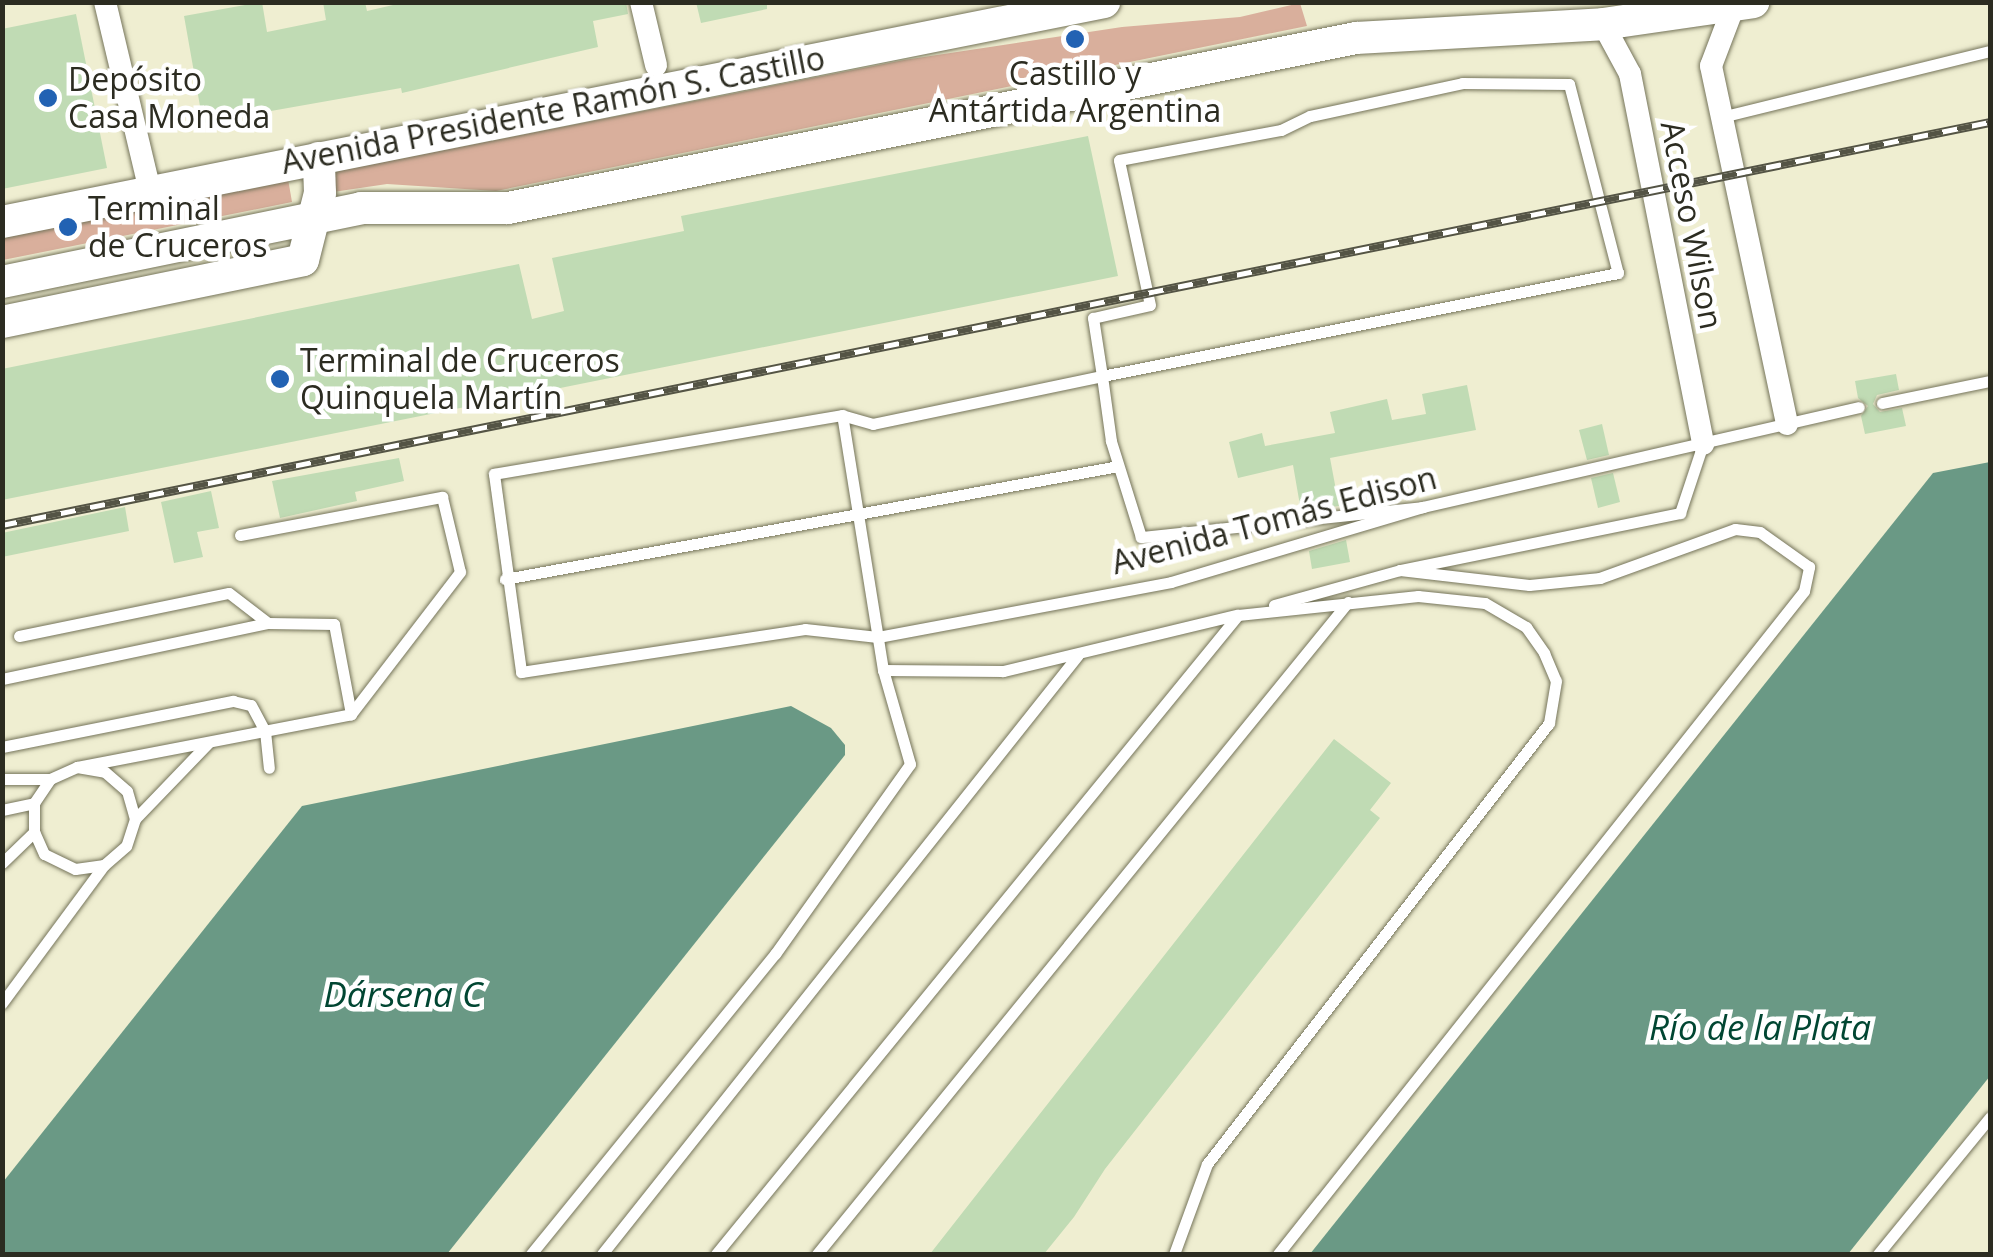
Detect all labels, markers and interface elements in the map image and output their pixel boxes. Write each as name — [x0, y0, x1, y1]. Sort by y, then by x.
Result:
marker: Castillo y Antártida Argentina — [1064, 28, 1086, 50]
street label: Avenida Presidente Ramón S. Castillo — [278, 38, 828, 182]
place label: Castillo y Antártida Argentina — [929, 55, 1221, 130]
place label: Depósito Casa Moneda — [68, 61, 270, 136]
marker: Depósito Casa Moneda — [37, 87, 59, 109]
street label: Acceso Wilson — [1653, 118, 1731, 332]
place label: Terminal de Cruceros — [88, 190, 268, 265]
marker: Terminal de Cruceros — [57, 216, 79, 238]
place label: Terminal de Cruceros Quinquela Martín — [300, 342, 620, 417]
marker: Terminal de Cruceros Quinquela Martín — [269, 368, 291, 390]
street label: Avenida Tomás Edison — [1107, 458, 1441, 582]
water label: Dársena C — [323, 973, 483, 1015]
water label: Río de la Plata — [1649, 1006, 1871, 1048]

